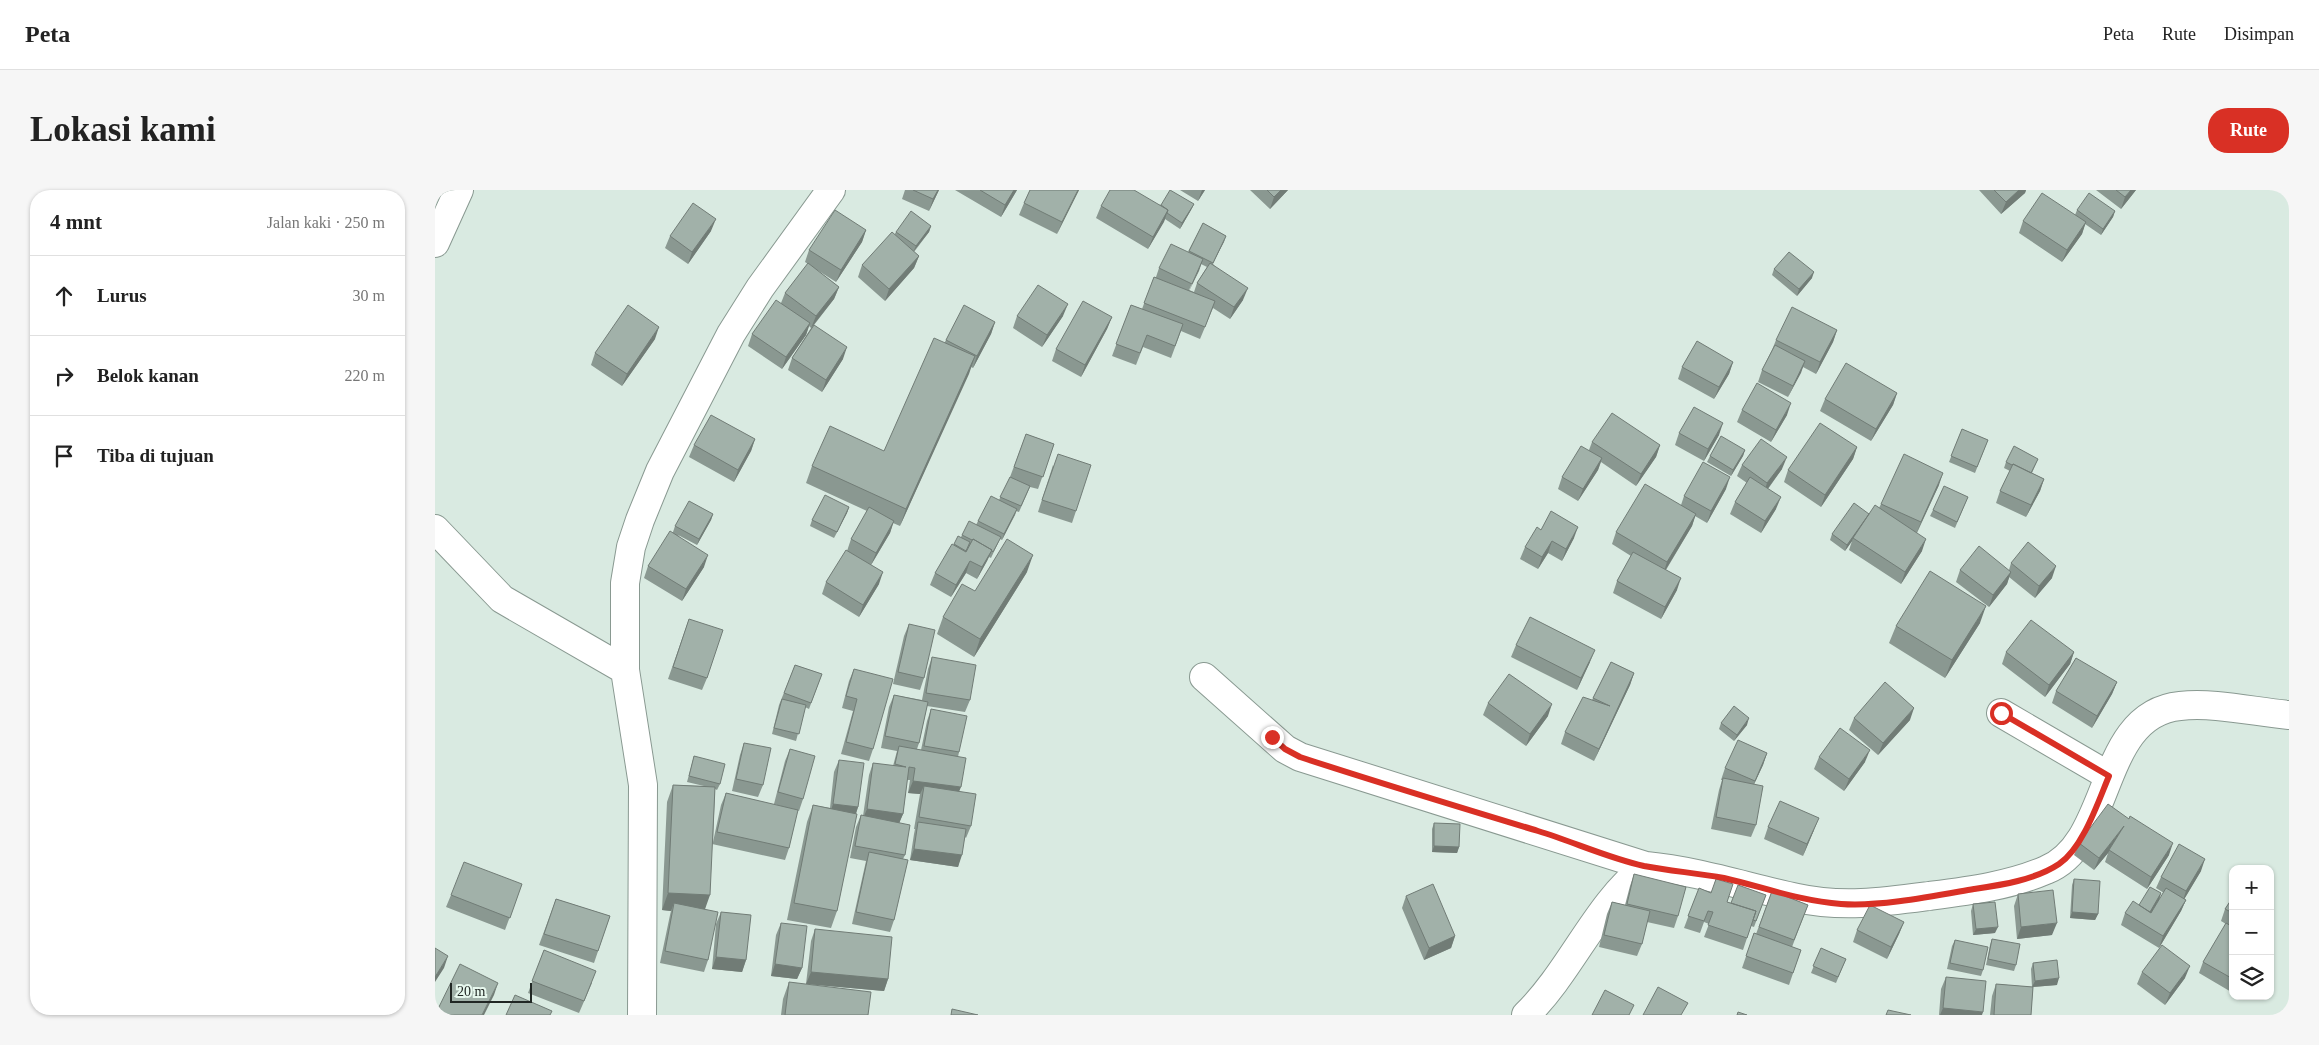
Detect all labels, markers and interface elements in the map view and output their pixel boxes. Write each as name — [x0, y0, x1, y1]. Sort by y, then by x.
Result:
text: Peta — [25, 21, 70, 47]
text: Peta — [2103, 24, 2134, 44]
text: Rute — [2162, 24, 2196, 44]
text: Disimpan — [2224, 24, 2294, 44]
button: Rute — [2208, 108, 2289, 153]
text: Lokasi kami — [30, 110, 216, 149]
text: 4 mnt — [50, 210, 102, 234]
text: Jalan kaki · 250 m — [267, 214, 385, 231]
icon: ahead — [50, 282, 78, 310]
text: Lurus — [97, 285, 147, 306]
text: 30 m — [353, 287, 385, 304]
icon: right — [50, 362, 78, 390]
text: Belok kanan — [97, 365, 199, 386]
text: 220 m — [345, 367, 385, 384]
icon: arrive — [50, 442, 78, 470]
text: Tiba di tujuan — [97, 445, 214, 466]
route start — [1990, 702, 2013, 725]
route end — [1261, 726, 1284, 749]
map controls — [2229, 865, 2274, 1000]
button: + — [2229, 865, 2274, 910]
button: − — [2229, 910, 2274, 955]
button: layers — [2229, 955, 2274, 1000]
scale bar — [450, 980, 533, 1003]
text: 20 m — [457, 984, 485, 999]

